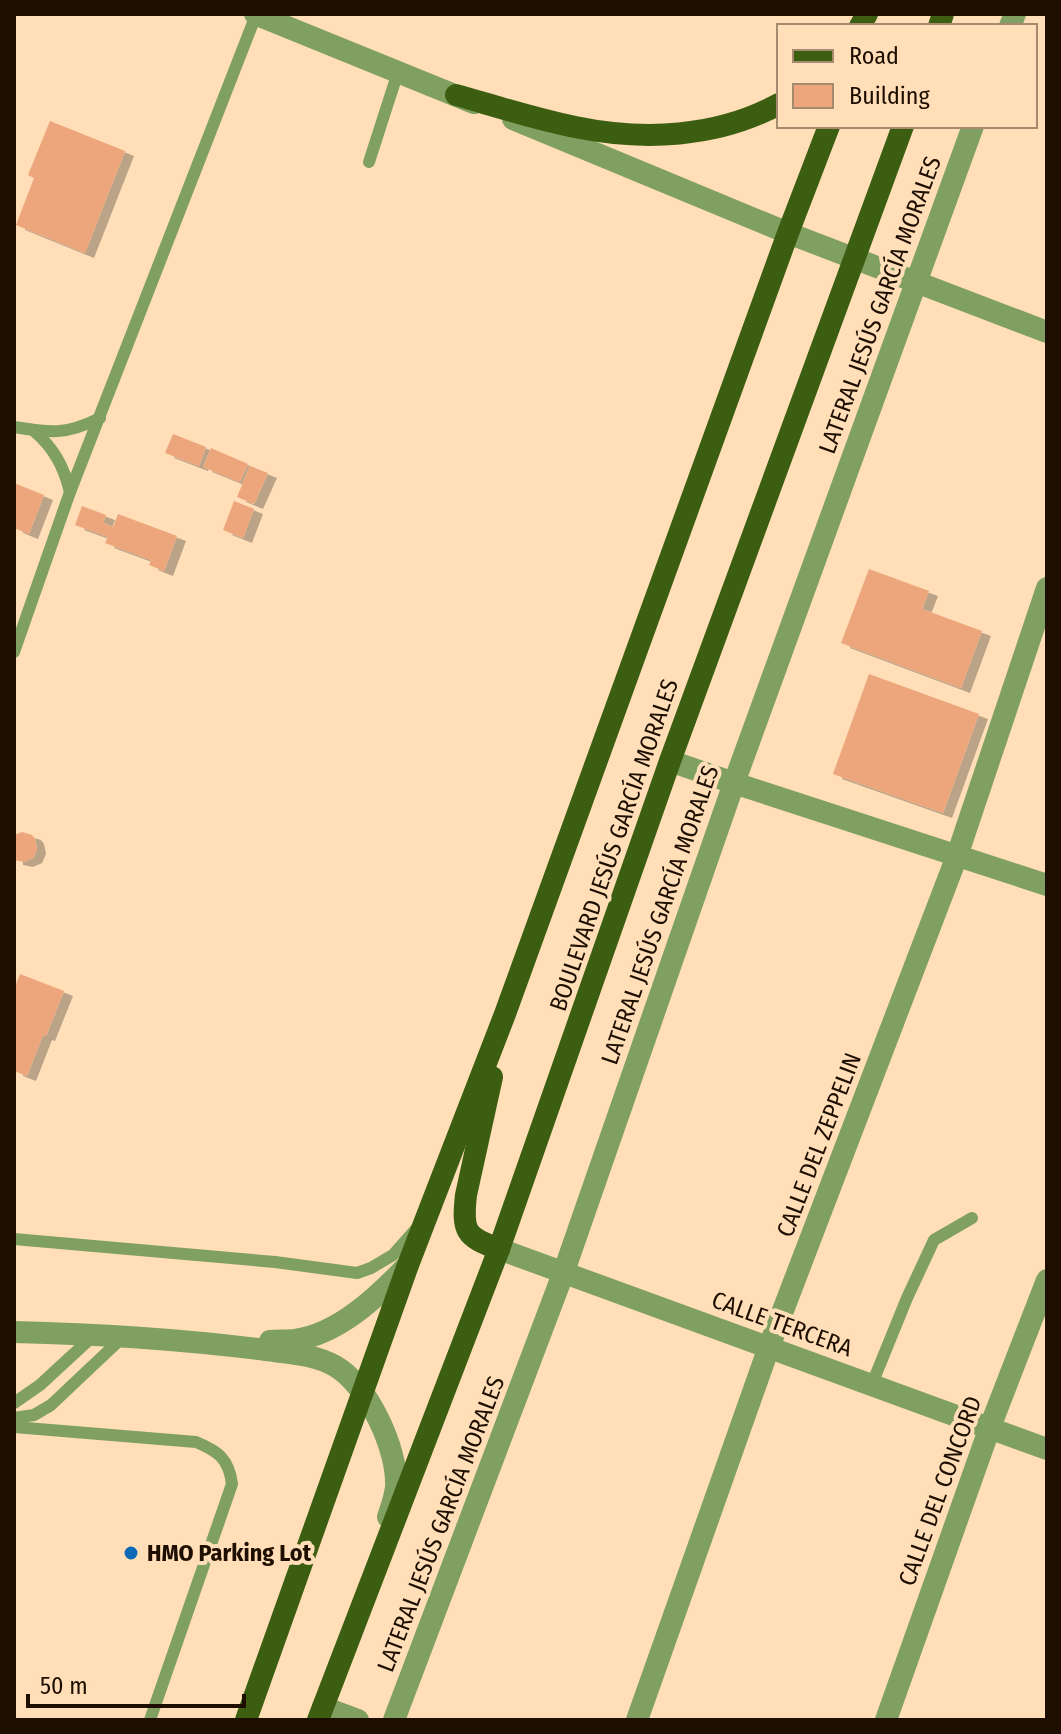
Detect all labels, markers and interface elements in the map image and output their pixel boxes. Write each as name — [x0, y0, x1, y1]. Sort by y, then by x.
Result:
legend — [777, 24, 1037, 128]
text: Road — [849, 42, 899, 70]
text: Building — [849, 82, 931, 110]
street label: LATERAL JESÚS GARCÍA MORALES — [812, 152, 947, 458]
street label: BOULEVARD JESÚS GARCÍA MORALES — [543, 675, 684, 1015]
street label: LATERAL JESÚS GARCÍA MORALES — [595, 761, 724, 1068]
street label: CALLE DEL ZEPPELIN — [771, 1049, 867, 1241]
street label: CALLE TERCERA — [708, 1286, 856, 1362]
street label: LATERAL JESÚS GARCÍA MORALES — [371, 1372, 510, 1676]
street label: CALLE DEL CONCORD — [893, 1392, 987, 1590]
place label: HMO Parking Lot — [147, 1539, 312, 1567]
marker: HMO Parking Lot — [122, 1544, 140, 1562]
scale bar — [28, 1658, 244, 1708]
text: 50 m — [40, 1672, 88, 1700]

